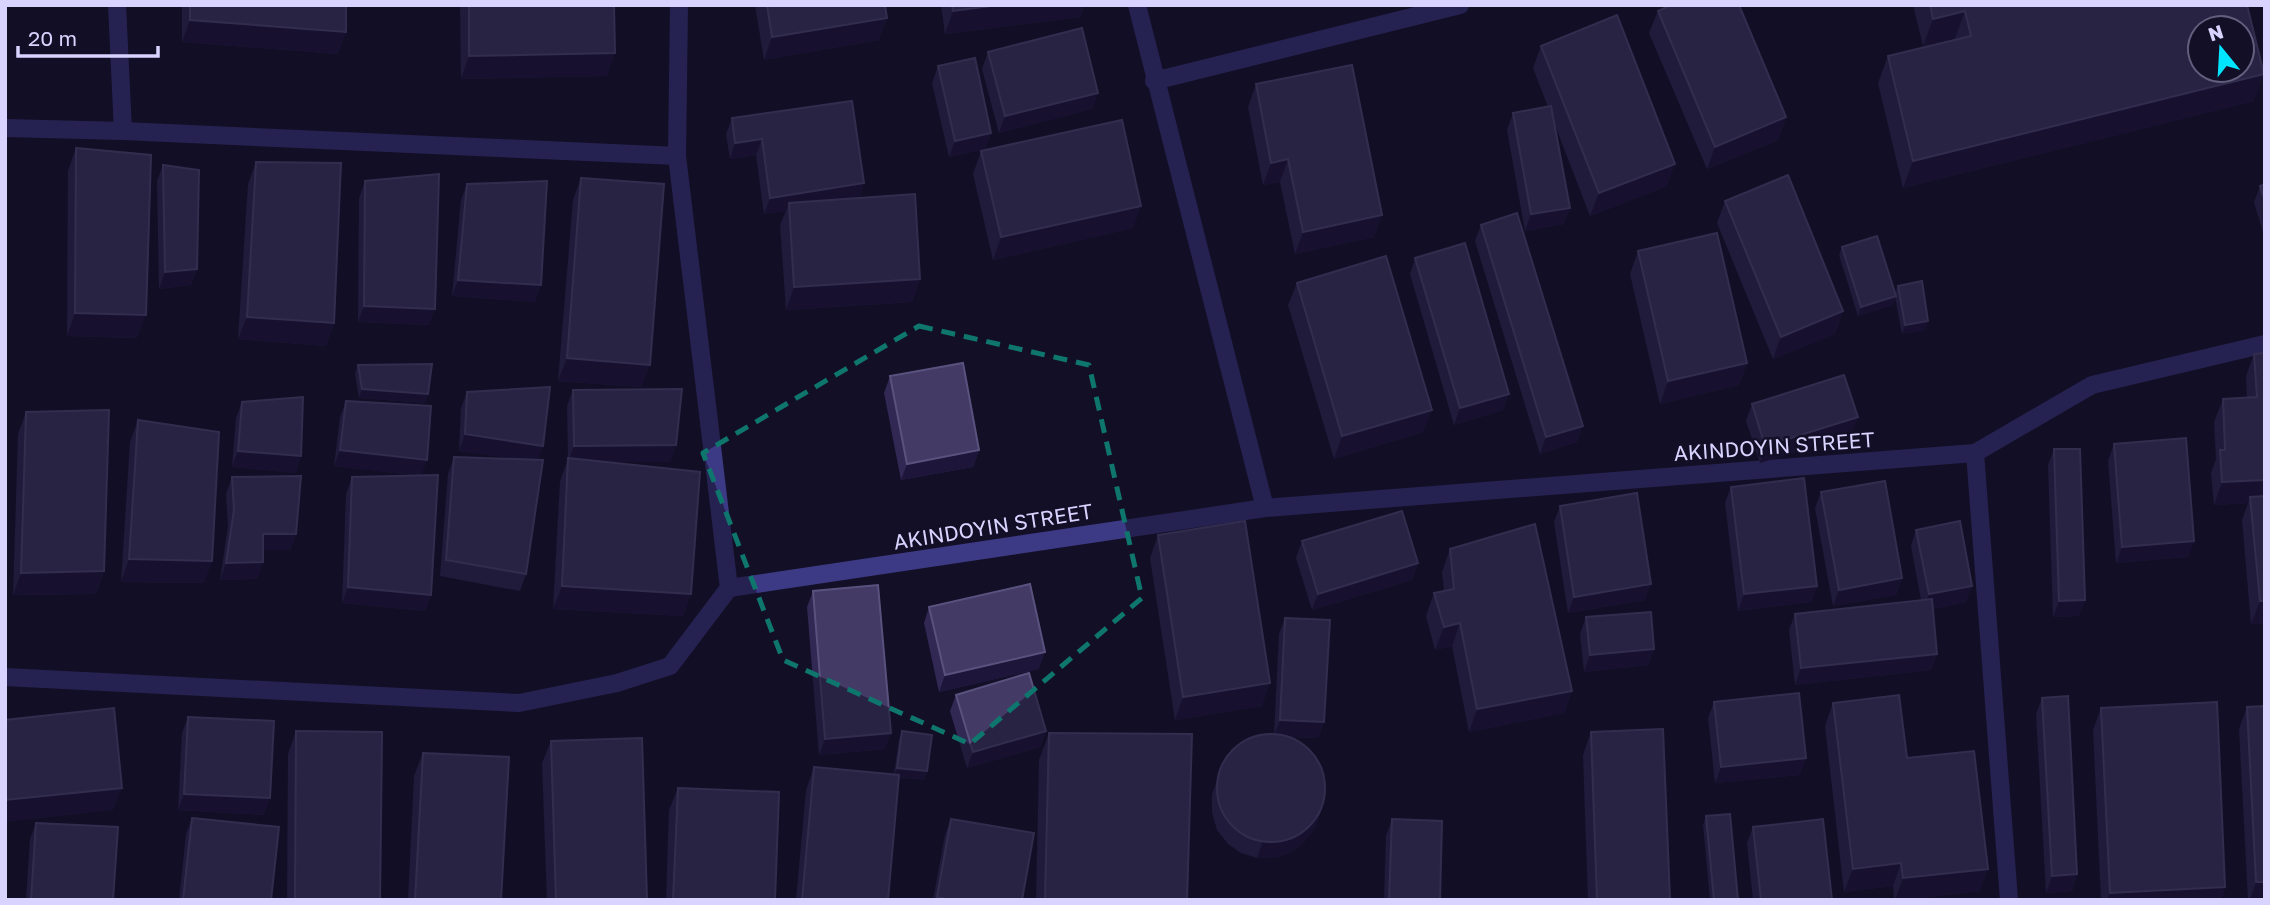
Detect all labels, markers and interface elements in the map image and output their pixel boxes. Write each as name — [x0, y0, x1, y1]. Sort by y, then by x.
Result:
scale bar — [18, 14, 158, 58]
north arrow — [2186, 14, 2256, 84]
text: N — [2205, 19, 2226, 46]
text: 20 m — [28, 25, 77, 51]
street label: AKINDOYIN STREET — [1673, 426, 1875, 466]
street label: AKINDOYIN STREET — [892, 497, 1094, 555]

